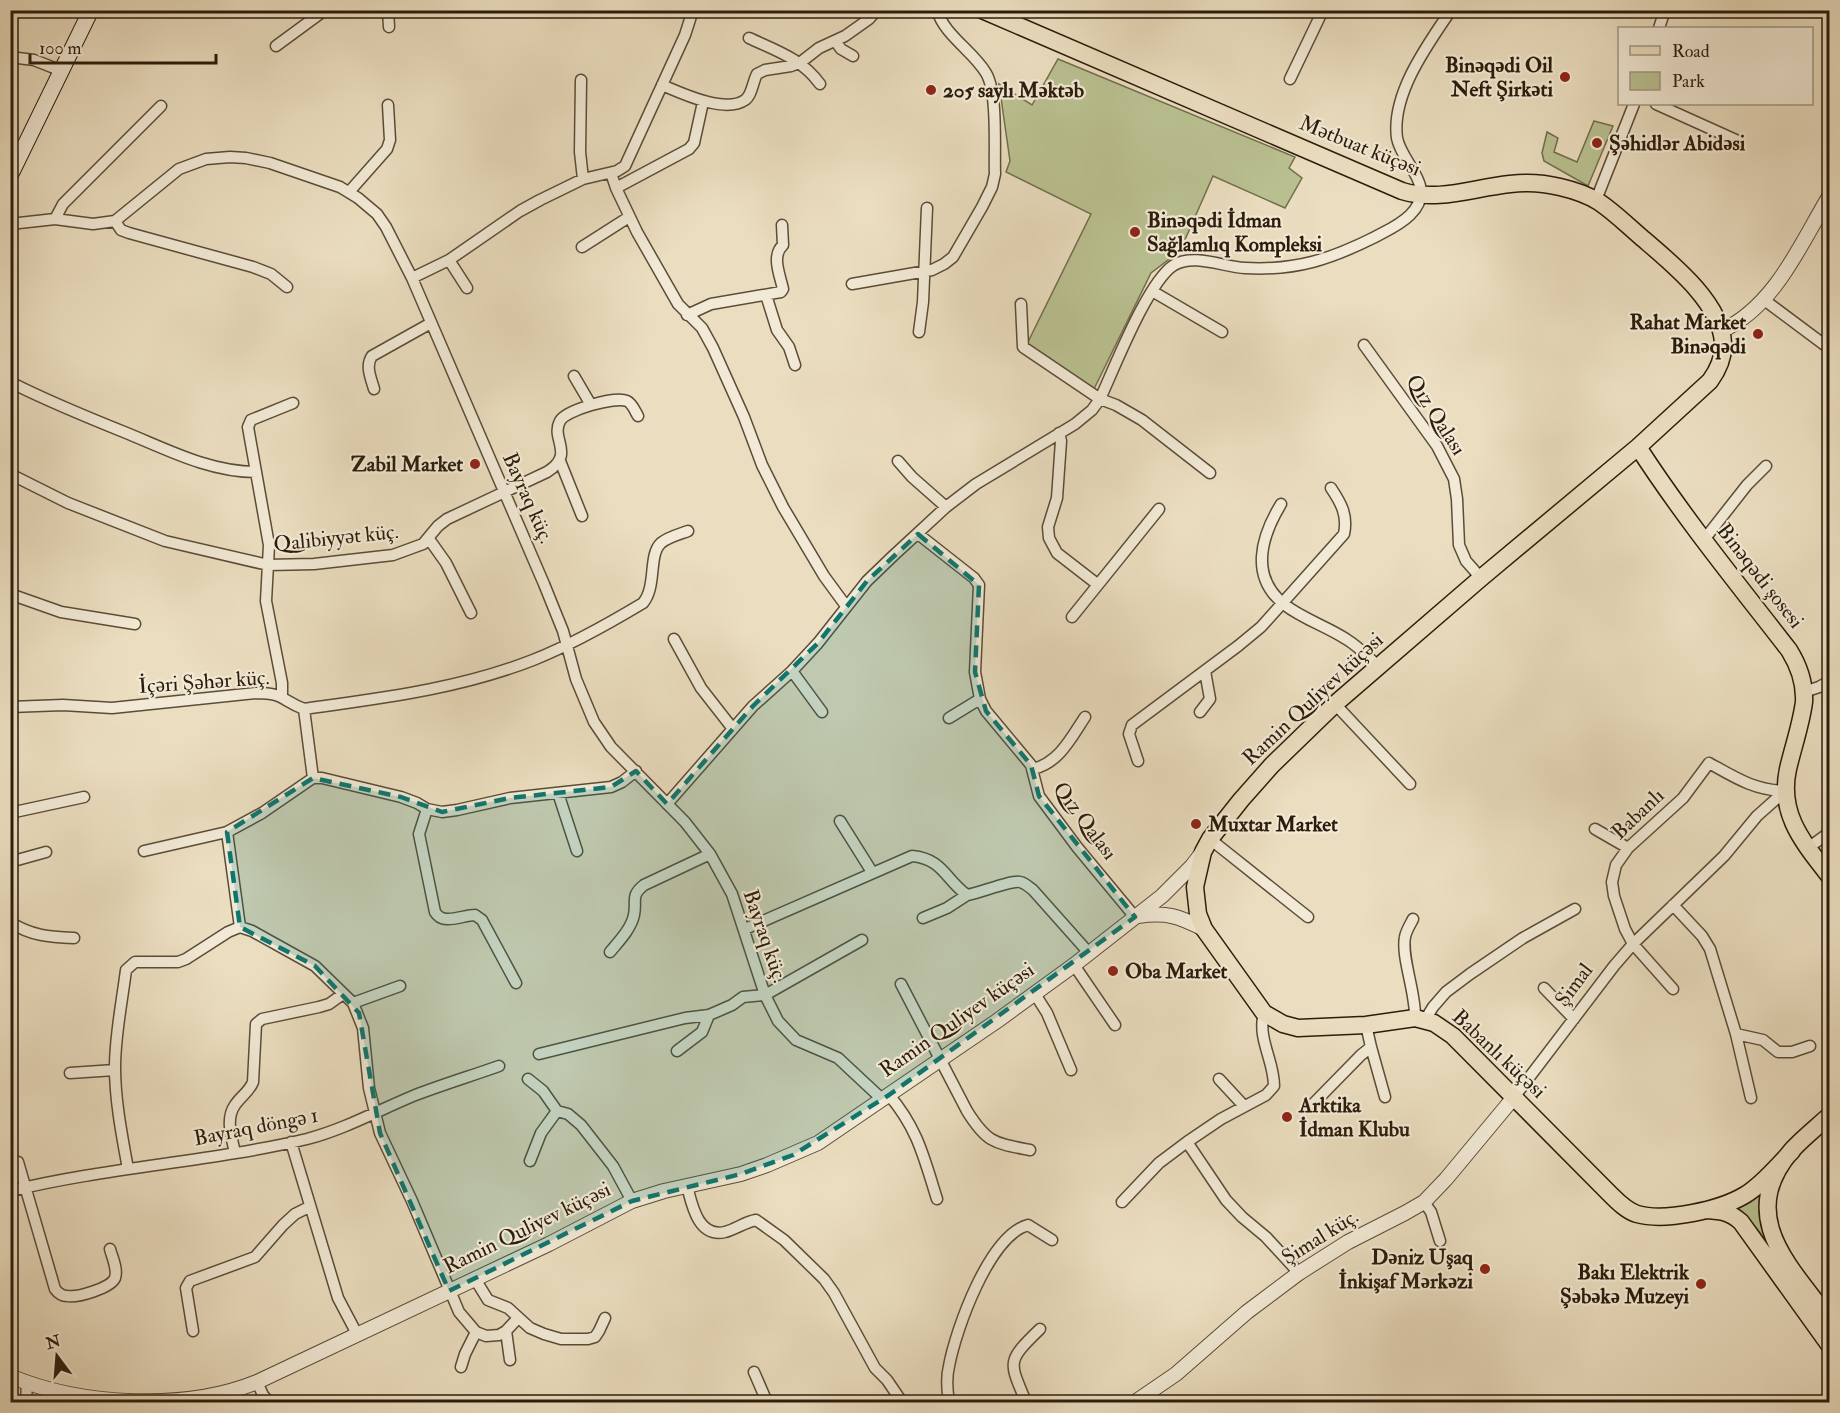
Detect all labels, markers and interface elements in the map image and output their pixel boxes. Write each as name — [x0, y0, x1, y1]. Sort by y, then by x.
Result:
scale bar — [30, 27, 216, 65]
legend — [1618, 27, 1813, 105]
text: 100 m — [39, 37, 82, 60]
text: Road — [1672, 40, 1710, 63]
place label: Binəqədi Oil Neft Şirkəti — [1445, 52, 1554, 103]
marker: Binəqədi Oil Neft Şirkəti — [1558, 70, 1572, 84]
text: Park — [1672, 70, 1705, 93]
place label: 205 saylı Məktəb — [943, 77, 1085, 104]
marker: 205 saylı Məktəb — [924, 83, 938, 97]
street label: Mətbuat küçəsi — [1295, 109, 1425, 183]
place label: Şəhidlər Abidəsi — [1609, 130, 1746, 157]
marker: Şəhidlər Abidəsi — [1590, 136, 1604, 150]
place label: Binəqədi İdman Sağlamlıq Kompleksi — [1147, 207, 1323, 258]
marker: Binəqədi İdman Sağlamlıq Kompleksi — [1128, 225, 1142, 239]
place label: Rahat Market Binəqədi — [1630, 309, 1746, 360]
marker: Rahat Market Binəqədi — [1751, 327, 1765, 341]
street label: Qız Qalası — [1400, 369, 1472, 461]
street label: Bayraq küç. — [496, 448, 560, 548]
place label: Zabil Market — [351, 451, 463, 478]
marker: Zabil Market — [468, 457, 482, 471]
street label: Qalibiyyət küç. — [272, 518, 400, 558]
street label: Binəqədi şosesi — [1711, 518, 1810, 634]
street label: Ramin Quliyev küçəsi — [1237, 626, 1389, 771]
street label: İçəri Şəhər küç. — [138, 664, 270, 700]
street label: Qız Qalası — [1047, 777, 1123, 866]
street label: Babanlı — [1606, 782, 1670, 846]
place label: Muxtar Market — [1207, 811, 1338, 838]
marker: Muxtar Market — [1189, 817, 1203, 831]
street label: Bayraq küç. — [737, 886, 793, 986]
street label: Ramin Quliyev küçəsi — [874, 956, 1040, 1084]
street label: Şimal — [1549, 957, 1599, 1012]
place label: Oba Market — [1125, 958, 1228, 985]
marker: Oba Market — [1106, 964, 1120, 978]
street label: Babanlı küçəsi — [1446, 1004, 1552, 1105]
place label: Arktika İdman Klubu — [1298, 1092, 1410, 1143]
street label: Bayraq döngə 1 — [192, 1102, 320, 1152]
marker: Arktika İdman Klubu — [1280, 1110, 1294, 1124]
street label: Ramin Quliyev küçəsi — [439, 1176, 616, 1280]
street label: Şimal küç. — [1277, 1203, 1363, 1271]
place label: Dəniz Uşaq İnkişaf Mərkəzi — [1338, 1244, 1474, 1295]
place label: Bakı Elektrik Şəbəkə Muzeyi — [1560, 1259, 1690, 1310]
marker: Dəniz Uşaq İnkişaf Mərkəzi — [1478, 1262, 1492, 1276]
marker: Bakı Elektrik Şəbəkə Muzeyi — [1694, 1277, 1708, 1291]
north arrow — [27, 1326, 87, 1386]
text: N — [43, 1331, 63, 1354]

